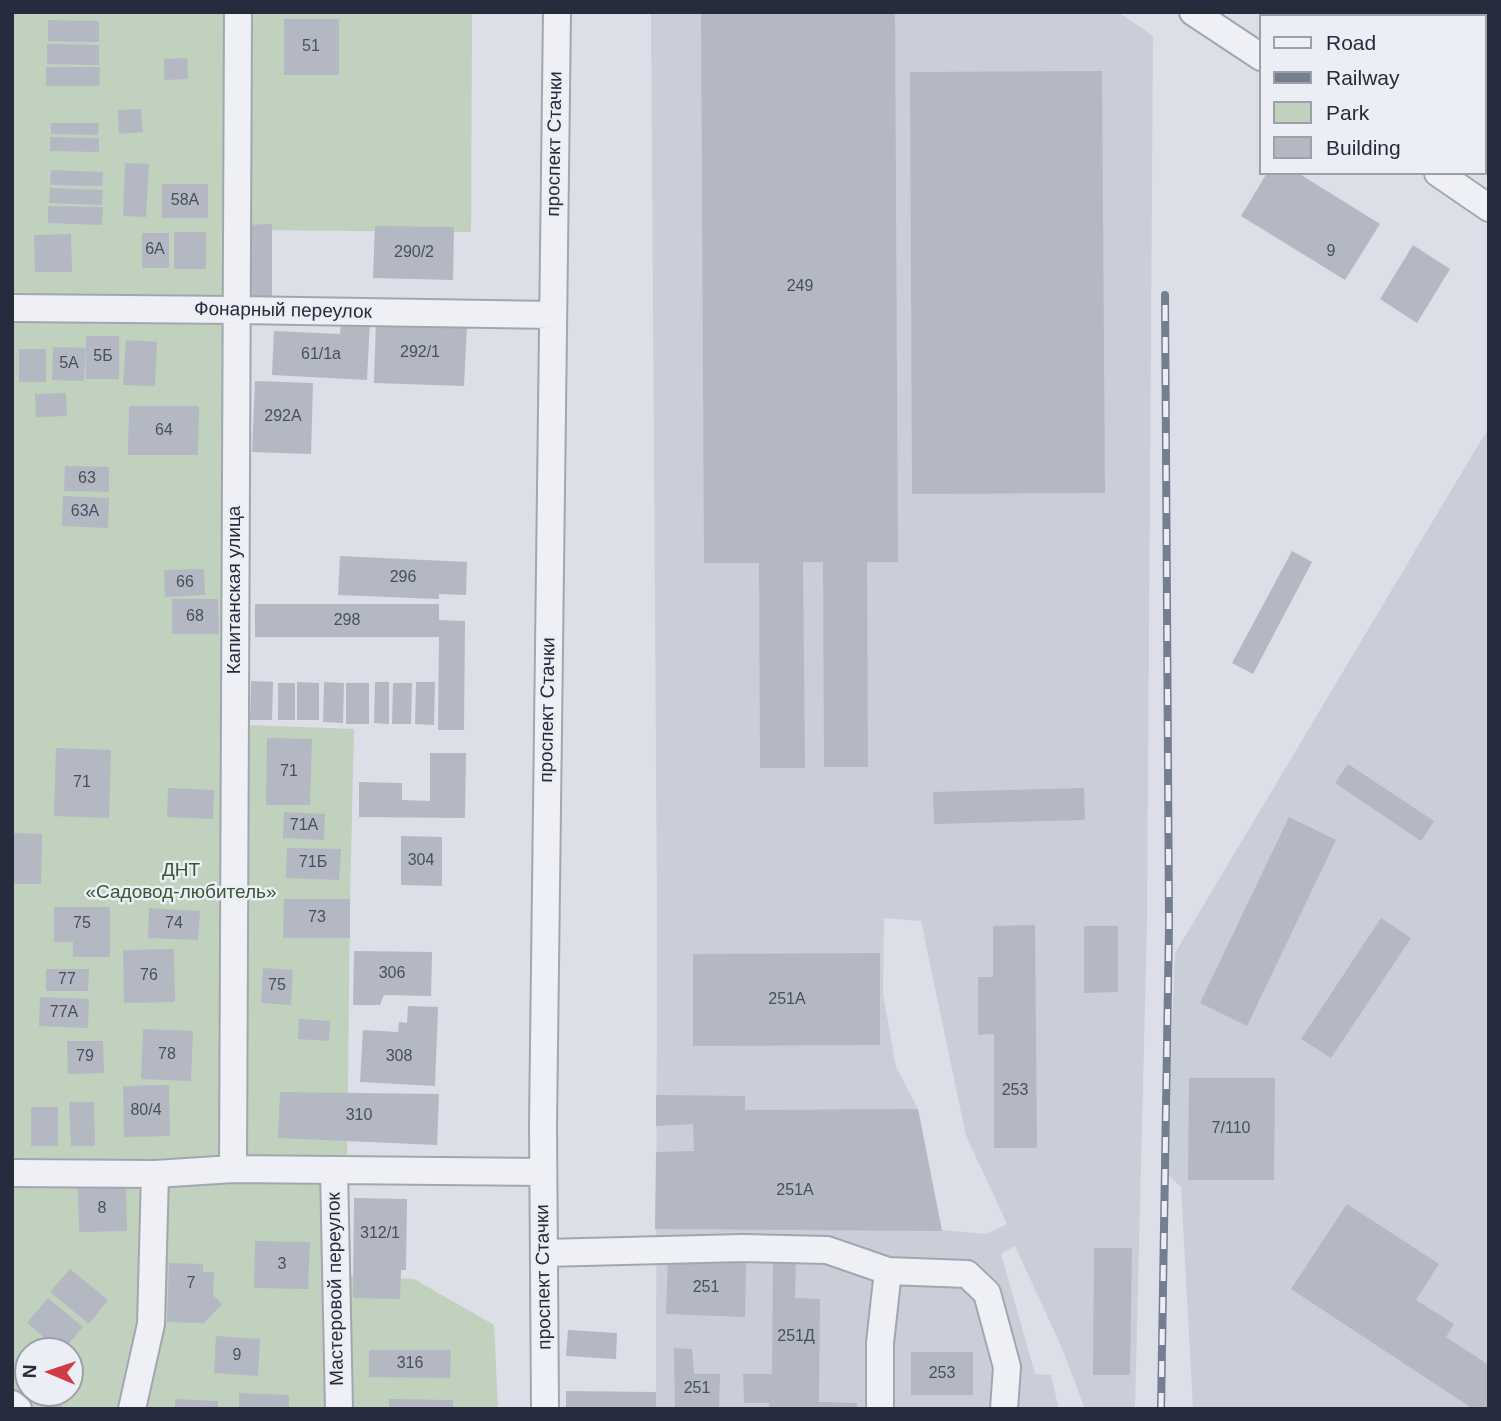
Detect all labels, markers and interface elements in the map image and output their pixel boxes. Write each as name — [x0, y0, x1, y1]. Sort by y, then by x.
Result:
legend — [1260, 14, 1487, 175]
text: Road — [1326, 31, 1376, 54]
house number: 51 — [302, 37, 320, 57]
text: Railway — [1326, 66, 1400, 89]
street label: проспект Стачки — [542, 71, 568, 217]
text: Park — [1326, 101, 1369, 124]
text: Building — [1326, 136, 1401, 159]
house number: 58А — [171, 191, 199, 211]
house number: 6А — [145, 240, 165, 260]
house number: 9 — [1327, 242, 1335, 262]
house number: 290/2 — [394, 243, 434, 263]
house number: 249 — [787, 277, 813, 297]
street label: Фонарный переулок — [194, 298, 372, 324]
house number: 292/1 — [400, 343, 440, 363]
house number: 61/1а — [301, 345, 341, 365]
house number: 5Б — [93, 347, 113, 367]
house number: 5А — [59, 354, 79, 374]
house number: 292А — [264, 407, 302, 427]
house number: 64 — [155, 421, 173, 441]
house number: 63 — [78, 469, 96, 489]
house number: 63А — [71, 502, 99, 522]
street label: Капитанская улица — [224, 506, 246, 674]
house number: 296 — [390, 568, 416, 588]
house number: 66 — [176, 573, 194, 593]
house number: 68 — [186, 607, 204, 627]
house number: 298 — [334, 611, 360, 631]
street label: проспект Стачки — [535, 637, 561, 783]
house number: 71 — [280, 762, 298, 782]
house number: 71 — [73, 773, 91, 793]
house number: 71А — [290, 816, 318, 836]
house number: 304 — [408, 851, 434, 871]
house number: 71Б — [299, 853, 327, 873]
park label: ДНТ «Садовод-любитель» — [86, 860, 276, 904]
house number: 73 — [308, 908, 326, 928]
house number: 75 — [73, 914, 91, 934]
house number: 74 — [165, 914, 183, 934]
house number: 306 — [379, 964, 405, 984]
house number: 76 — [140, 966, 158, 986]
house number: 77 — [58, 970, 76, 990]
house number: 75 — [268, 976, 286, 996]
house number: 251А — [768, 990, 806, 1010]
house number: 77А — [50, 1003, 78, 1023]
house number: 78 — [158, 1045, 176, 1065]
house number: 79 — [76, 1047, 94, 1067]
house number: 308 — [386, 1047, 412, 1067]
house number: 253 — [1002, 1081, 1028, 1101]
house number: 80/4 — [130, 1101, 162, 1121]
house number: 310 — [346, 1106, 372, 1126]
house number: 7/110 — [1212, 1119, 1250, 1139]
house number: 251А — [776, 1181, 814, 1201]
street label: Мастеровой переулок — [323, 1192, 349, 1386]
house number: 8 — [98, 1199, 106, 1219]
street label: проспект Стачки — [531, 1204, 557, 1350]
house number: 312/1 — [360, 1224, 400, 1244]
house number: 3 — [278, 1255, 286, 1275]
house number: 7 — [187, 1274, 195, 1294]
house number: 251 — [693, 1278, 719, 1298]
house number: 251Д — [777, 1327, 815, 1347]
north arrow — [14, 1337, 84, 1407]
house number: 9 — [233, 1346, 241, 1366]
house number: 316 — [397, 1354, 423, 1374]
text: N — [19, 1364, 40, 1379]
house number: 253 — [929, 1364, 955, 1384]
house number: 251 — [684, 1379, 710, 1399]

